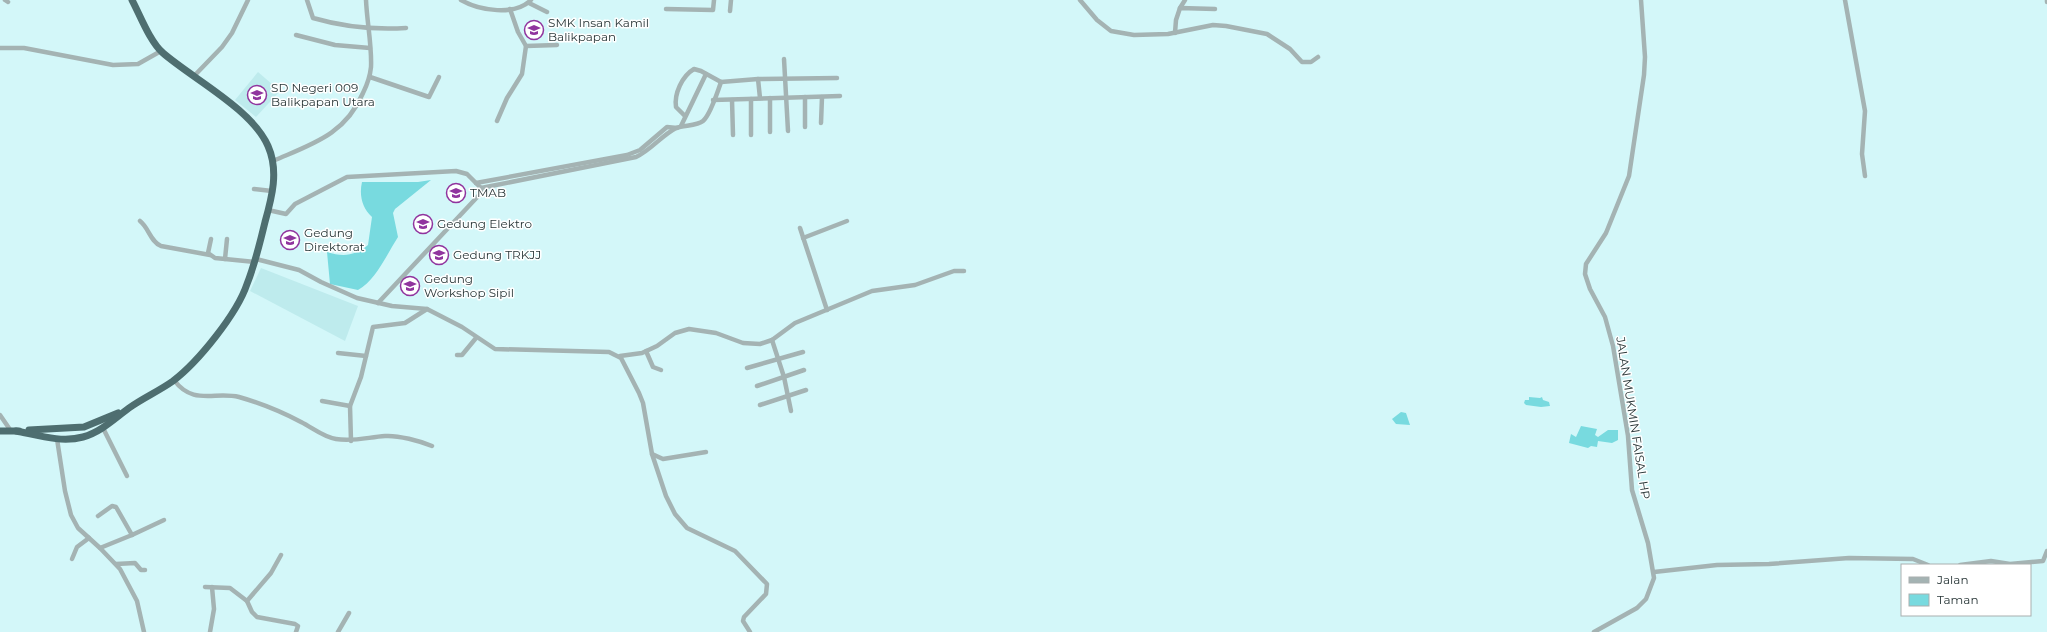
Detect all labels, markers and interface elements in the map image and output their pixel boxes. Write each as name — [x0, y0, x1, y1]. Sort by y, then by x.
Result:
place label: SMK Insan Kamil Balikpapan — [548, 15, 649, 44]
school or university icon: SMK Insan Kamil Balikpapan — [523, 19, 545, 41]
place label: SD Negeri 009 Balikpapan Utara — [271, 80, 375, 109]
school or university icon: SD Negeri 009 Balikpapan Utara — [246, 84, 268, 106]
school or university icon: TMAB — [445, 182, 467, 204]
place label: TMAB — [470, 185, 506, 200]
school or university icon: Gedung Elektro — [412, 213, 434, 235]
place label: Gedung Elektro — [437, 216, 532, 231]
place label: Gedung Direktorat — [304, 225, 365, 254]
school or university icon: Gedung Direktorat — [279, 229, 301, 251]
school or university icon: Gedung TRKJJ — [428, 244, 450, 266]
place label: Gedung TRKJJ — [453, 247, 541, 262]
place label: Gedung Workshop Sipil — [424, 271, 514, 300]
school or university icon: Gedung Workshop Sipil — [399, 275, 421, 297]
street label: JALAN MUKMIN FAISAL HP — [1613, 335, 1654, 500]
legend — [1901, 564, 2031, 616]
text: Jalan — [1936, 572, 1969, 587]
text: Taman — [1937, 592, 1979, 607]

